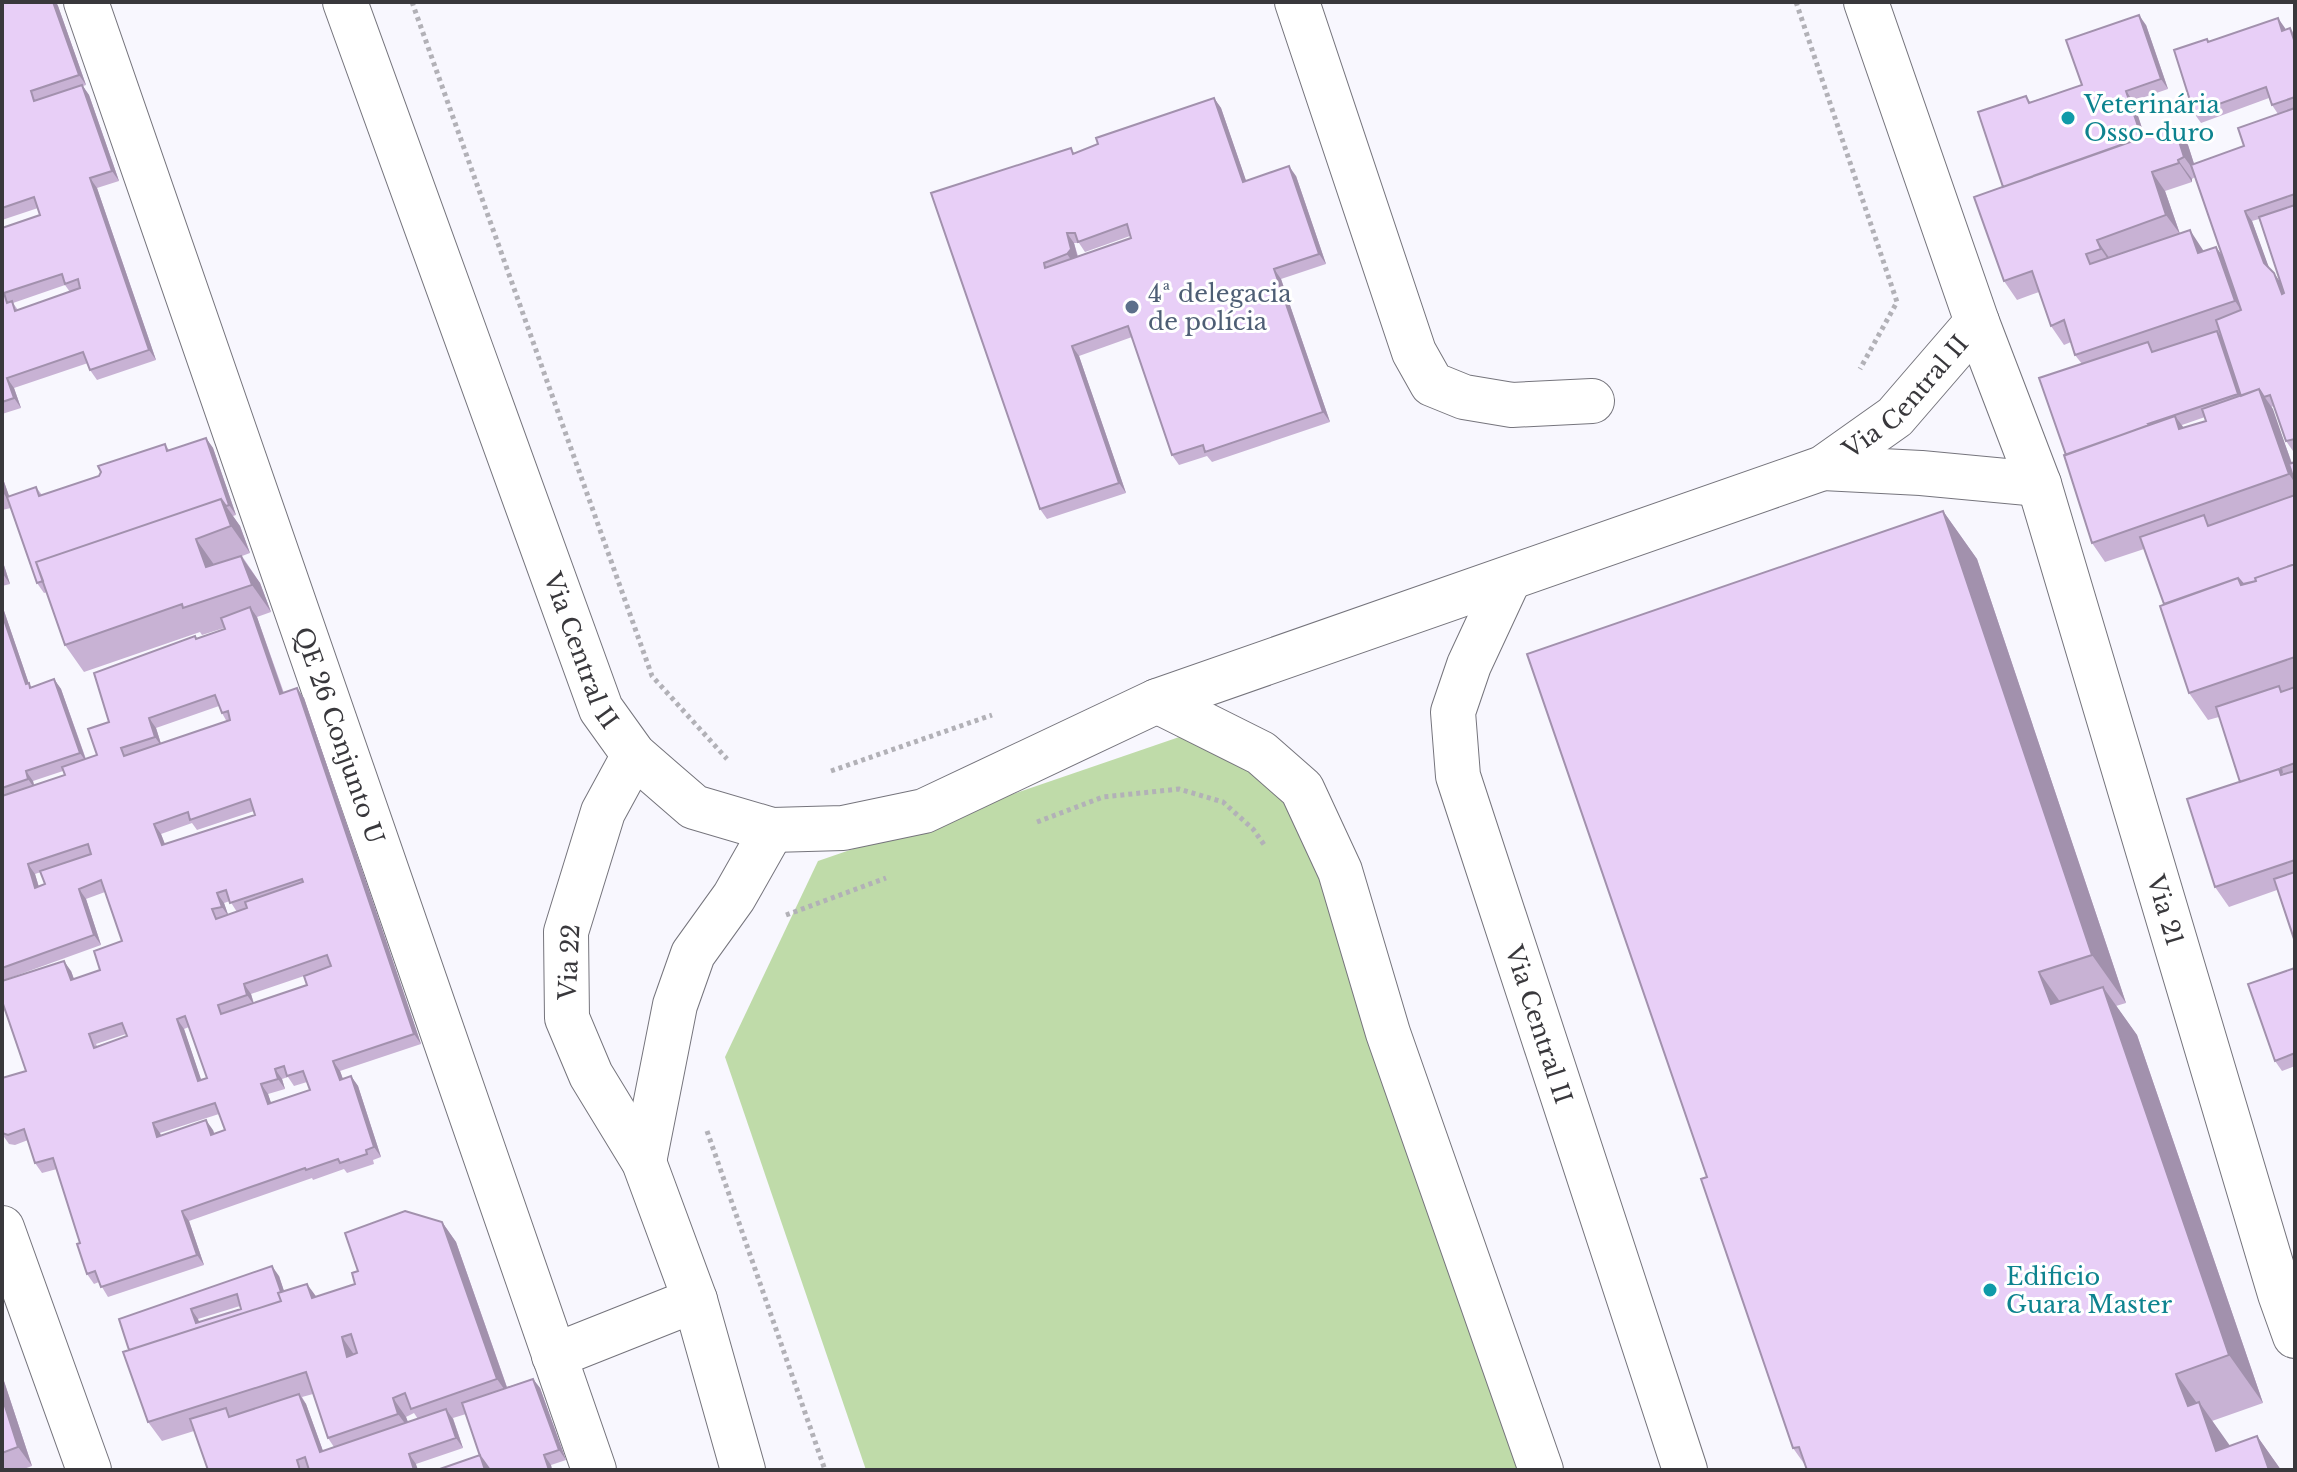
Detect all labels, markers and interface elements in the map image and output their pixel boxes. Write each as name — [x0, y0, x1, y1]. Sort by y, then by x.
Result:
place label: Veterinária Osso-duro — [2083, 90, 2220, 147]
marker: Veterinária Osso-duro — [2059, 109, 2077, 127]
place label: 4ª delegacia de polícia — [1148, 279, 1292, 336]
marker: 4ª delegacia de polícia — [1123, 298, 1141, 316]
street label: Via Central II — [1836, 329, 1974, 465]
street label: Via Central II — [538, 567, 625, 734]
street label: QE 26 Conjunto U — [289, 623, 391, 848]
street label: Via 21 — [2141, 870, 2190, 949]
street label: Via 22 — [552, 923, 585, 1002]
street label: Via Central II — [1500, 941, 1579, 1107]
place label: Edificio Guara Master — [2006, 1262, 2173, 1319]
marker: Edificio Guara Master — [1981, 1281, 1999, 1299]

